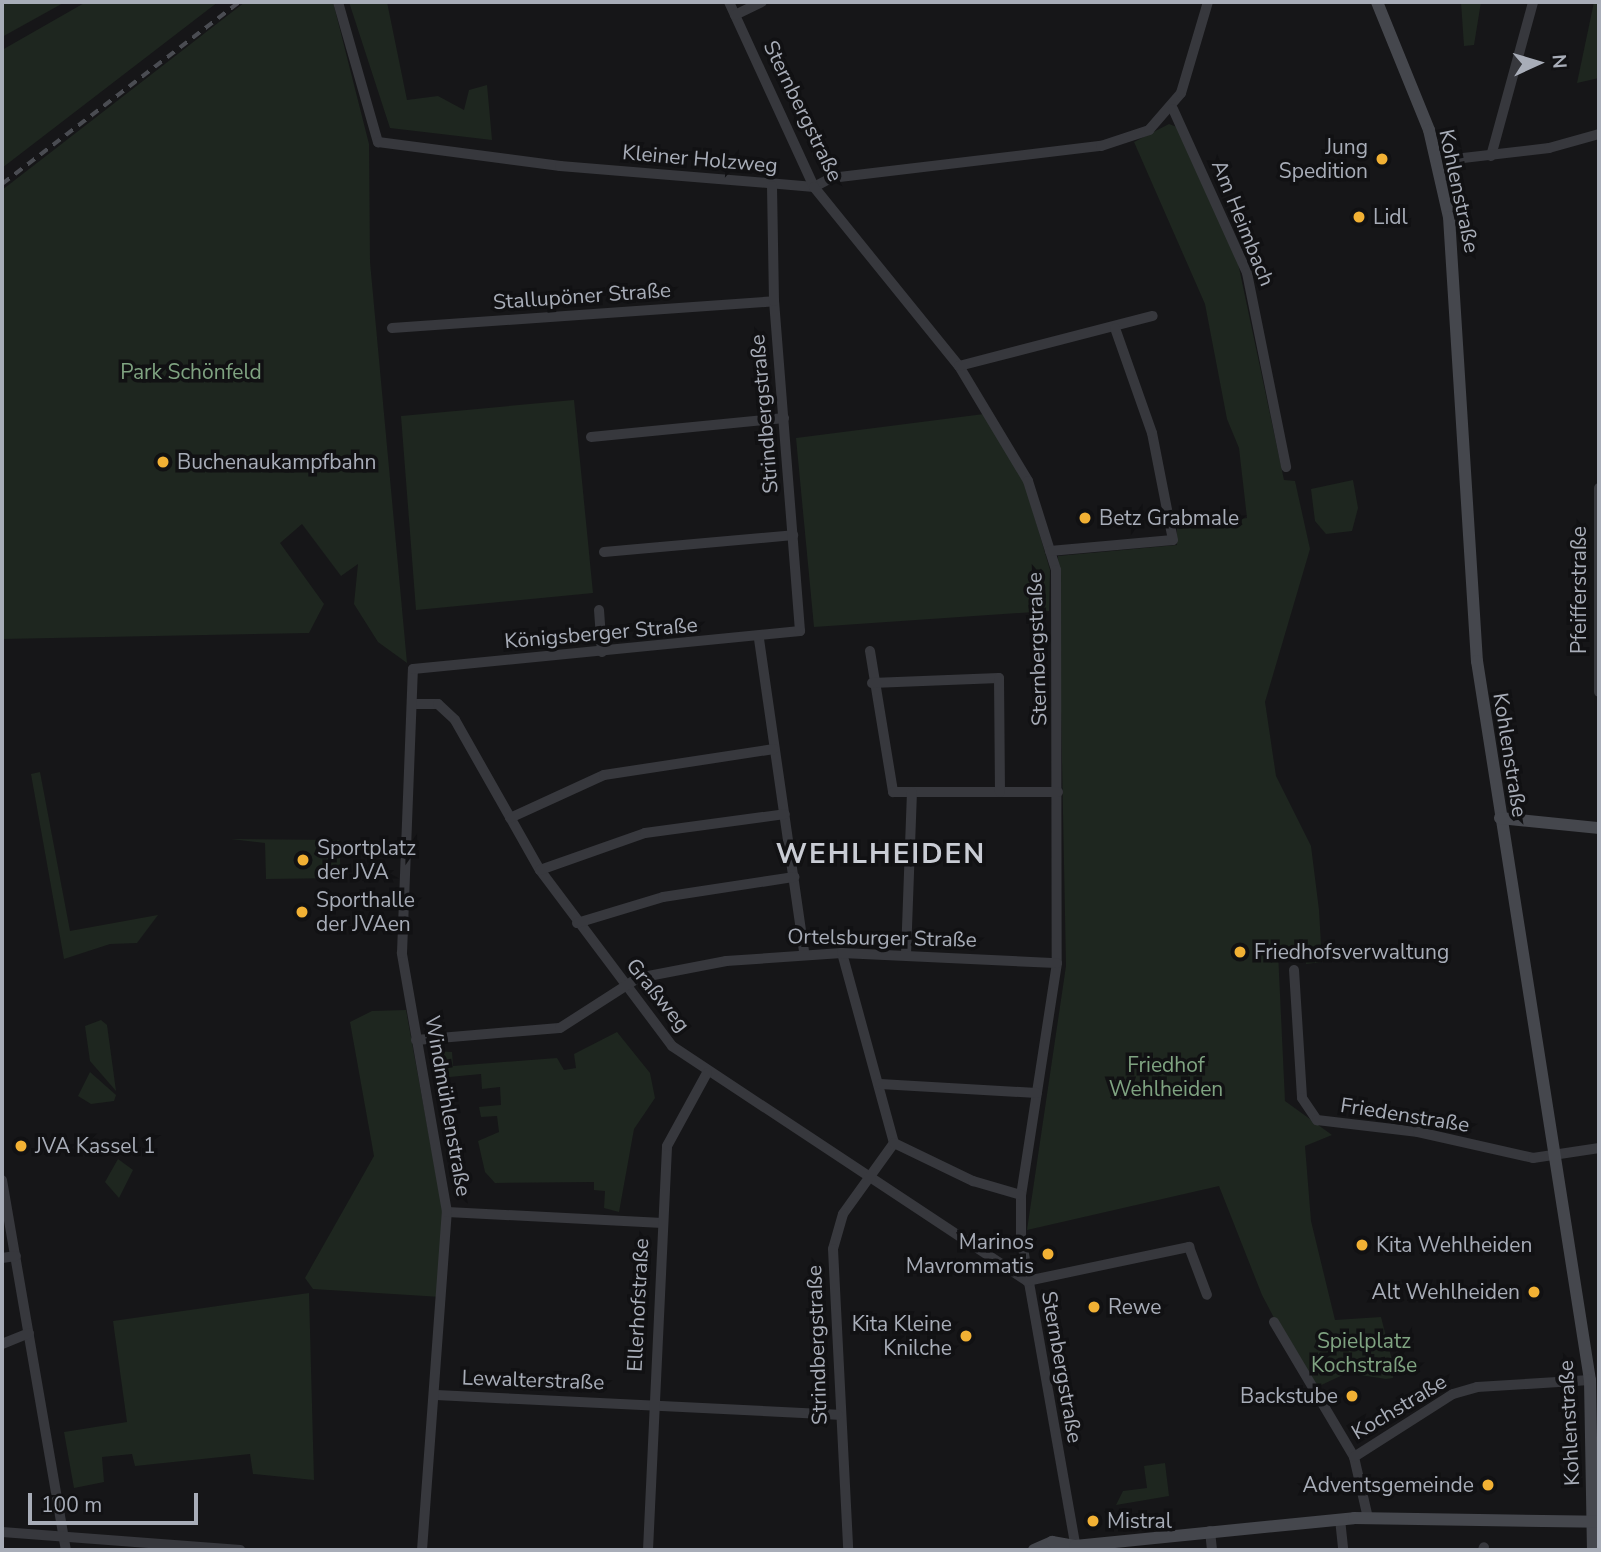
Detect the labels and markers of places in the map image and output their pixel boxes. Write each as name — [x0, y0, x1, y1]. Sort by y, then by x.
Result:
place label: Jung Spedition — [1279, 134, 1368, 184]
marker: Jung Spedition — [1374, 151, 1390, 167]
place label: Lidl — [1373, 204, 1408, 230]
marker: Lidl — [1351, 209, 1367, 225]
place label: Buchenaukampfbahn — [177, 449, 376, 475]
marker: Buchenaukampfbahn — [155, 454, 171, 470]
place label: Betz Grabmale — [1099, 505, 1239, 531]
marker: Betz Grabmale — [1077, 510, 1093, 526]
place label: Sportplatz der JVA — [317, 835, 416, 885]
marker: Sportplatz der JVA — [295, 852, 311, 868]
place label: Sporthalle der JVAen — [316, 887, 415, 937]
marker: Sporthalle der JVAen — [294, 904, 310, 920]
place label: Friedhofsverwaltung — [1254, 939, 1449, 965]
marker: Friedhofsverwaltung — [1232, 944, 1248, 960]
place label: JVA Kassel 1 — [35, 1133, 156, 1159]
marker: JVA Kassel 1 — [13, 1138, 29, 1154]
place label: Marinos Mavrommatis — [906, 1229, 1034, 1279]
place label: Kita Wehlheiden — [1376, 1232, 1532, 1258]
marker: Kita Wehlheiden — [1354, 1237, 1370, 1253]
marker: Marinos Mavrommatis — [1040, 1246, 1056, 1262]
place label: Alt Wehlheiden — [1371, 1279, 1520, 1305]
marker: Alt Wehlheiden — [1526, 1284, 1542, 1300]
place label: Rewe — [1108, 1294, 1162, 1320]
marker: Rewe — [1086, 1299, 1102, 1315]
place label: Kita Kleine Knilche — [852, 1311, 952, 1361]
marker: Kita Kleine Knilche — [958, 1328, 974, 1344]
place label: Backstube — [1240, 1383, 1338, 1409]
marker: Backstube — [1344, 1388, 1360, 1404]
place label: Adventsgemeinde — [1303, 1472, 1474, 1498]
marker: Adventsgemeinde — [1480, 1477, 1496, 1493]
place label: Mistral — [1107, 1508, 1172, 1534]
marker: Mistral — [1085, 1513, 1101, 1529]

